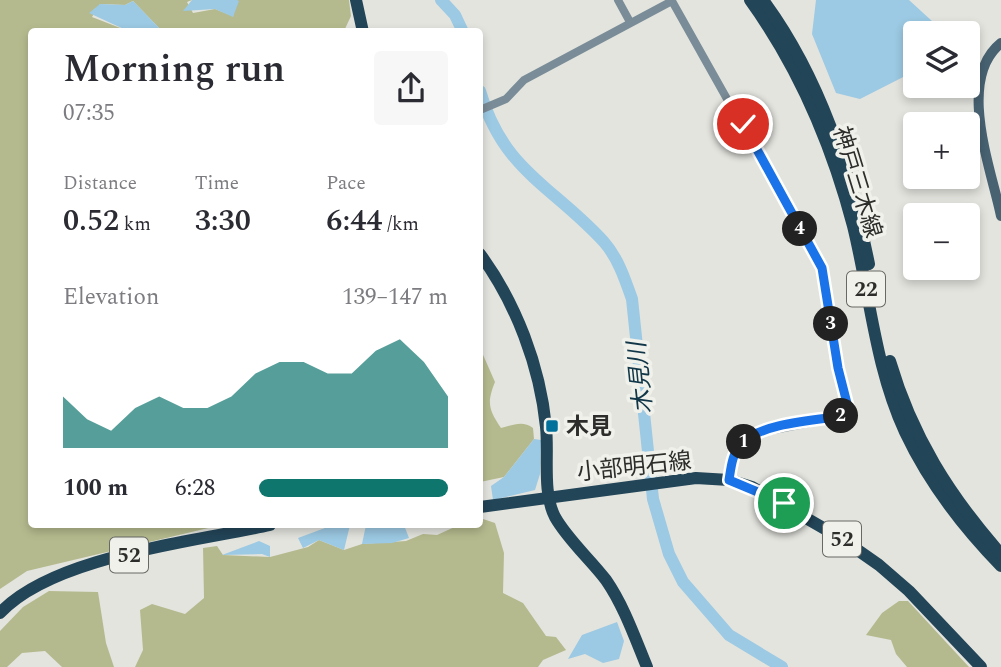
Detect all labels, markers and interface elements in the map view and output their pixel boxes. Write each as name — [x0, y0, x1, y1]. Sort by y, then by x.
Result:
map controls — [903, 21, 980, 280]
button: layers — [903, 21, 980, 98]
text: Morning run — [63, 41, 285, 99]
button: share — [374, 51, 448, 125]
pin — [713, 94, 773, 154]
text: 07:35 — [63, 96, 115, 131]
icon: check — [724, 105, 762, 143]
button: + — [903, 112, 980, 189]
street label: 神戸三木線 — [823, 122, 890, 243]
text: Distance — [63, 169, 137, 198]
text: Time — [195, 169, 239, 198]
text: Pace — [326, 169, 366, 198]
text: 0.52 — [63, 198, 119, 244]
text: 3:30 — [195, 198, 251, 244]
text: 6:44 — [326, 198, 382, 244]
button: − — [903, 203, 980, 280]
text: km — [119, 210, 151, 239]
text: /km — [382, 210, 419, 239]
pin: 4 — [782, 212, 818, 246]
text: 4 — [794, 214, 805, 243]
road number: 22 — [847, 272, 885, 306]
text: Elevation — [63, 280, 159, 315]
text: 139–147 m — [342, 280, 448, 315]
pin: 3 — [814, 306, 848, 342]
text: 3 — [825, 309, 836, 338]
water label: 木見川 — [619, 337, 663, 416]
pin: 2 — [824, 398, 858, 434]
text: 2 — [835, 401, 846, 430]
place label: 木見 — [566, 410, 612, 445]
marker: 木見 — [544, 418, 560, 434]
pin: 1 — [726, 424, 762, 460]
text: 1 — [738, 427, 749, 456]
street label: 小部明石線 — [575, 444, 693, 491]
text: 100 m — [63, 471, 128, 506]
text: 6:28 — [175, 471, 215, 506]
pin — [754, 473, 814, 533]
icon: arrive — [765, 484, 803, 522]
road number: 52 — [823, 522, 861, 556]
road number: 52 — [110, 538, 148, 572]

